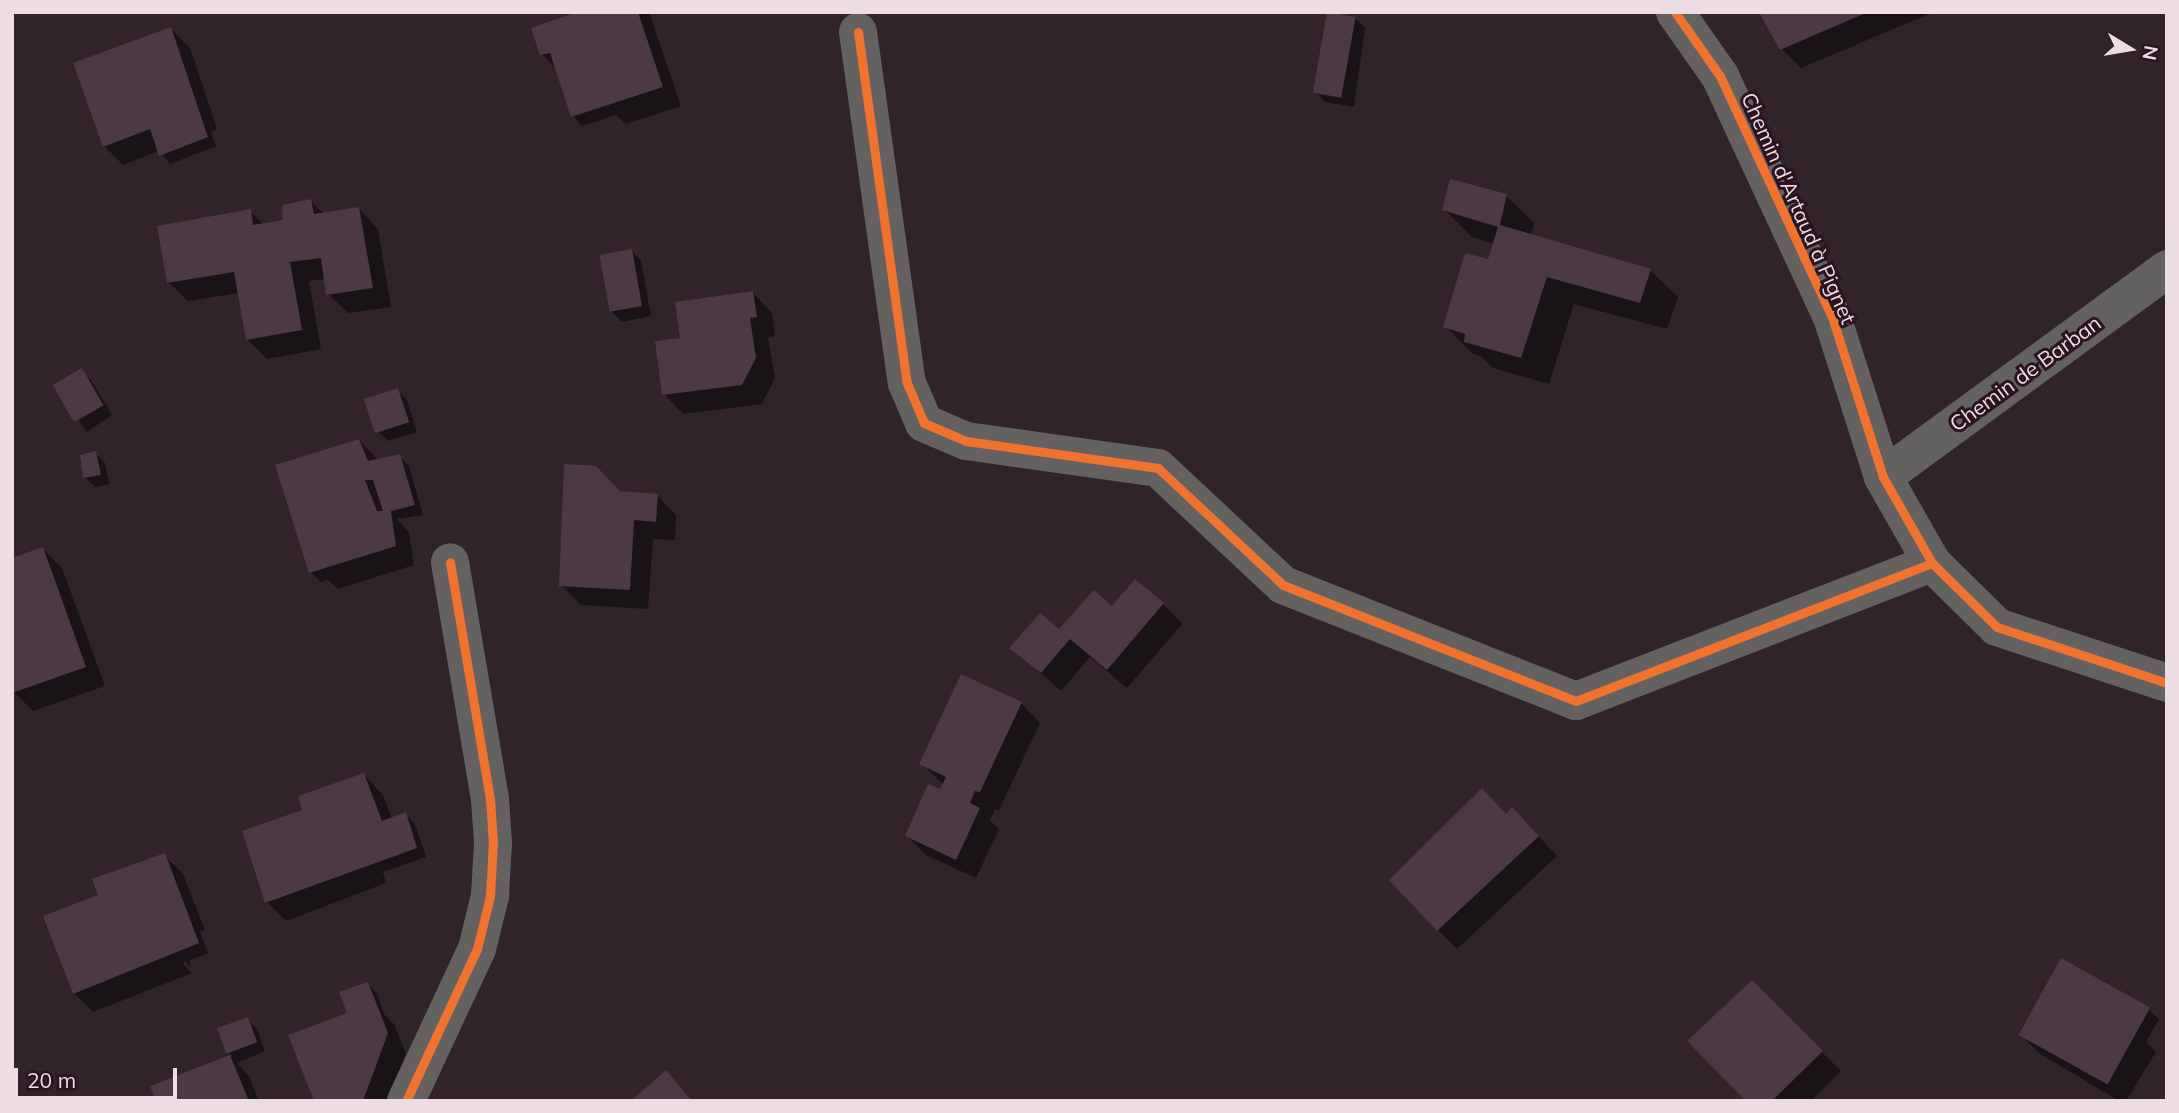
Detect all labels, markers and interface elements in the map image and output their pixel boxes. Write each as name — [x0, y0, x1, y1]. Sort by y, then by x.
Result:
north arrow — [2095, 14, 2165, 84]
text: N — [2137, 44, 2164, 62]
street label: Chemin d'Artaud à Pignet — [1736, 88, 1862, 328]
street label: Chemin de Barban — [1944, 310, 2106, 436]
scale bar — [18, 1054, 180, 1098]
text: 20 m — [27, 1067, 76, 1093]

